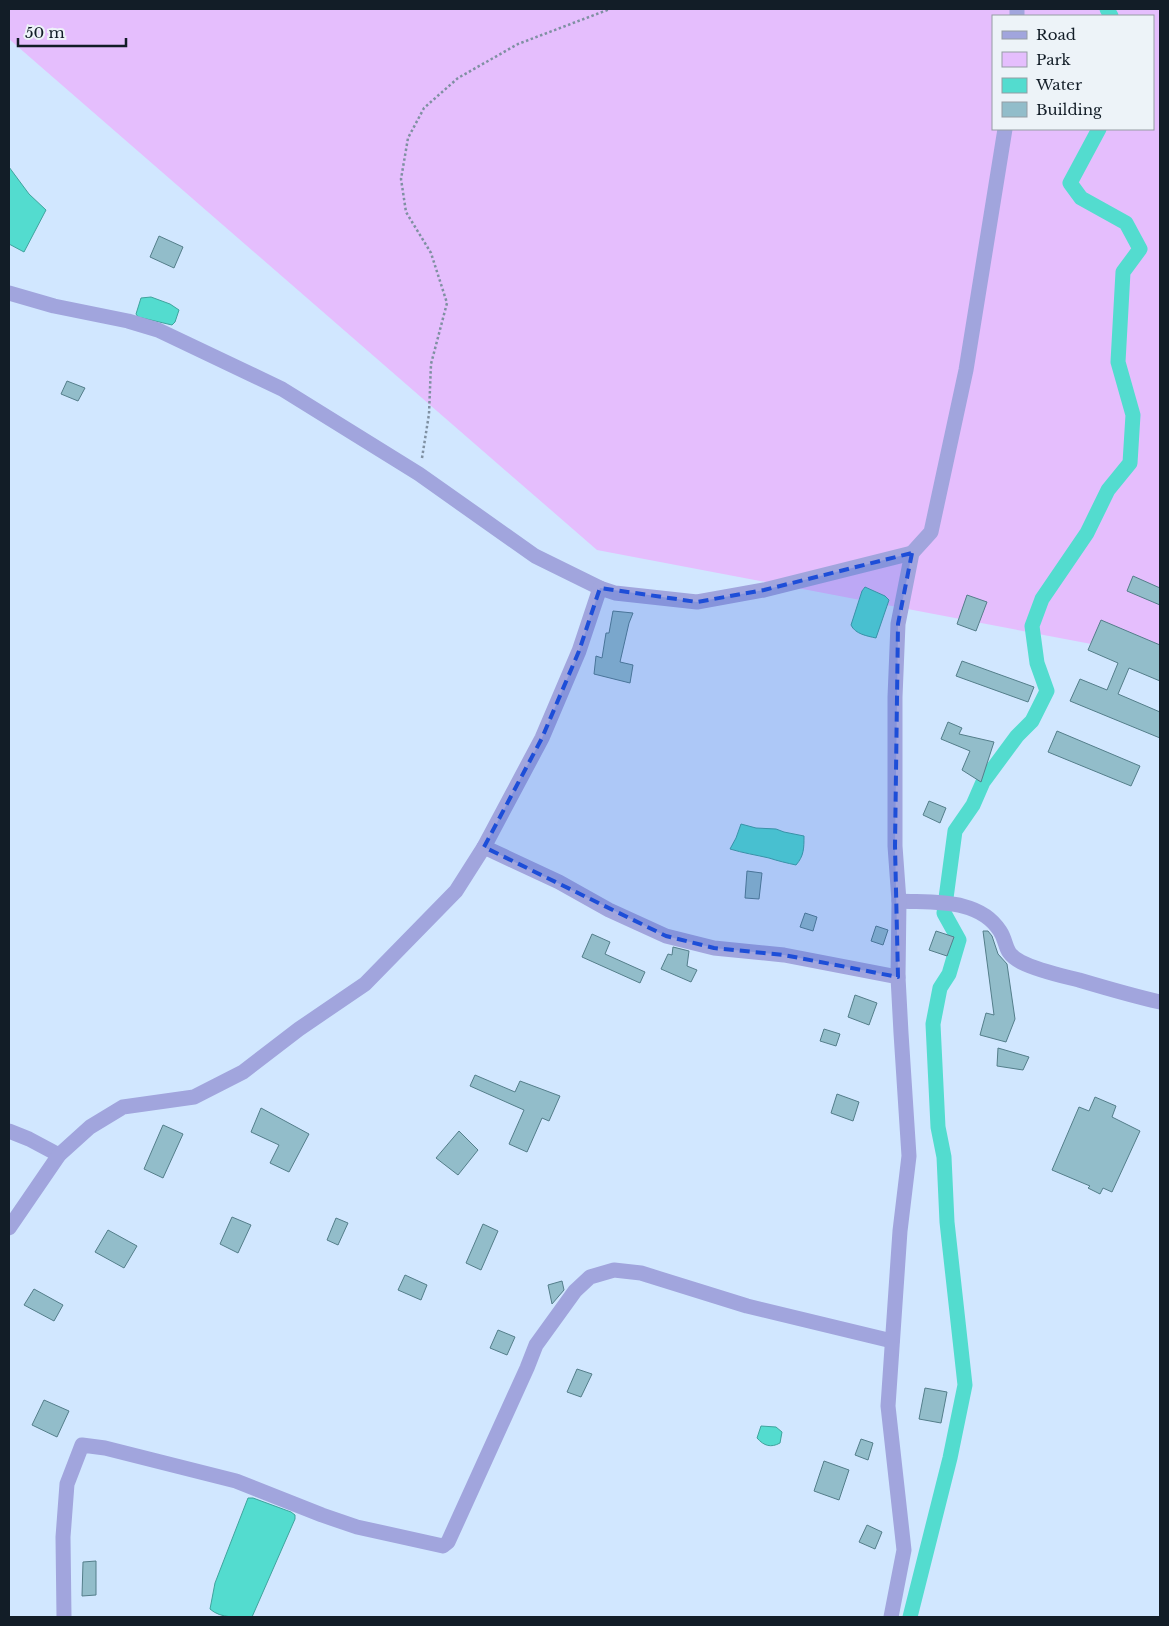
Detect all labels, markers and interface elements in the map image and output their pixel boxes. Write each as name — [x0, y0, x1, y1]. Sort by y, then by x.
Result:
scale bar — [18, 15, 125, 47]
legend — [992, 15, 1154, 130]
text: 50 m — [25, 23, 65, 42]
text: Road — [1036, 25, 1076, 44]
text: Park — [1036, 50, 1072, 69]
text: Water — [1035, 75, 1083, 94]
text: Building — [1036, 100, 1103, 119]

